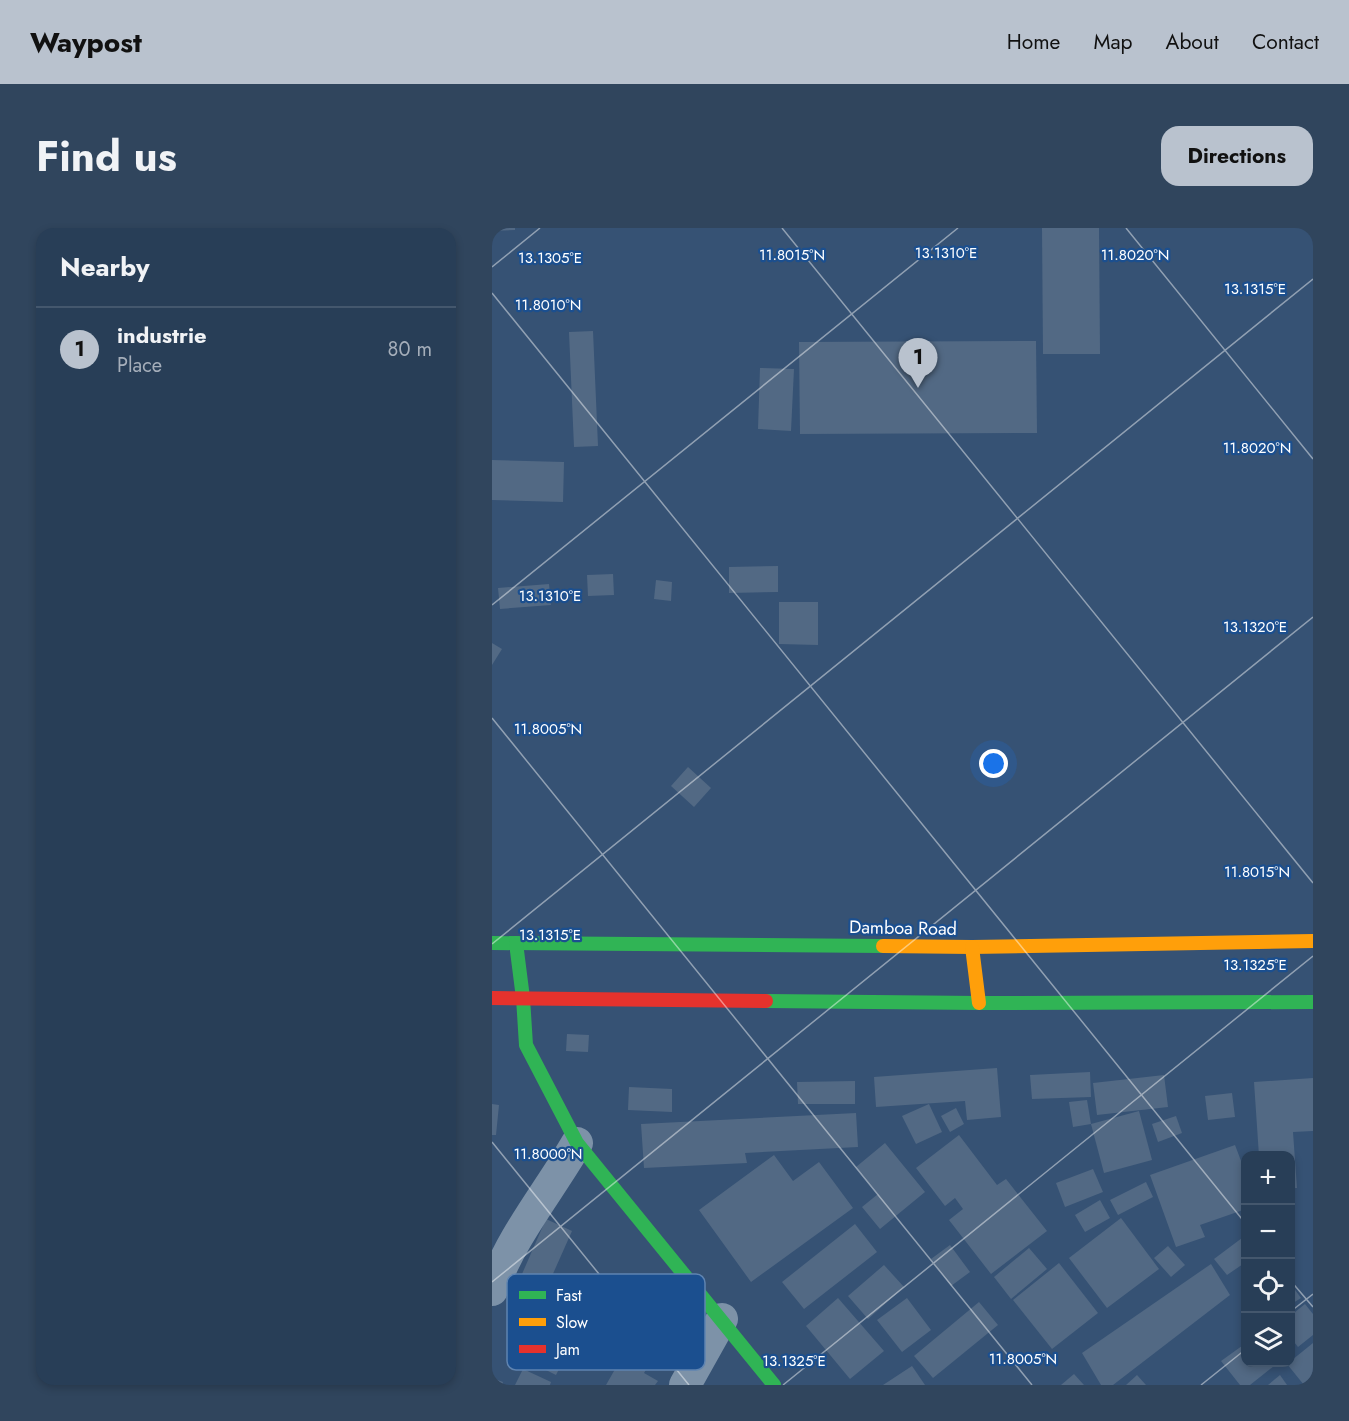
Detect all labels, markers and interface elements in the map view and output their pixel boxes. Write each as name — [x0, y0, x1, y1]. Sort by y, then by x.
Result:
text: Waypost — [30, 22, 142, 63]
text: Home — [1007, 27, 1060, 57]
text: Map — [1093, 27, 1133, 57]
text: About — [1166, 27, 1219, 57]
text: Contact — [1252, 27, 1319, 57]
text: Find us — [36, 126, 177, 187]
button: Directions — [1161, 126, 1313, 186]
text: 13.1310°E — [915, 242, 977, 264]
text: 11.8015°N — [759, 244, 825, 266]
text: 11.8020°N — [1101, 244, 1169, 266]
text: 13.1305°E — [518, 247, 582, 269]
text: Nearby — [60, 248, 149, 286]
text: 13.1315°E — [1224, 278, 1286, 300]
text: 11.8010°N — [515, 294, 581, 316]
text: industrie — [117, 319, 207, 351]
text: 1 — [74, 335, 85, 364]
text: 80 m — [387, 335, 432, 364]
pin: 1 — [898, 338, 938, 388]
text: Place — [117, 351, 162, 380]
text: 11.8020°N — [1223, 437, 1291, 459]
text: 13.1310°E — [519, 585, 581, 607]
text: 13.1320°E — [1223, 616, 1287, 638]
text: 11.8005°N — [514, 718, 582, 740]
your location — [979, 749, 1008, 778]
text: 11.8015°N — [1224, 861, 1290, 883]
street label: Damboa Road — [849, 914, 957, 942]
text: 13.1315°E — [519, 924, 581, 946]
text: 13.1325°E — [1223, 954, 1287, 976]
text: 11.8000°N — [514, 1143, 583, 1165]
map controls — [1241, 1151, 1295, 1367]
button: + — [1241, 1151, 1295, 1205]
button: − — [1241, 1205, 1295, 1259]
button: locate — [1241, 1259, 1295, 1313]
legend — [507, 1274, 705, 1370]
text: Fast — [556, 1284, 582, 1307]
text: Slow — [556, 1311, 588, 1334]
button: layers — [1241, 1313, 1295, 1367]
text: Jam — [554, 1338, 580, 1361]
text: 11.8005°N — [989, 1348, 1057, 1370]
text: 13.1325°E — [762, 1350, 826, 1372]

